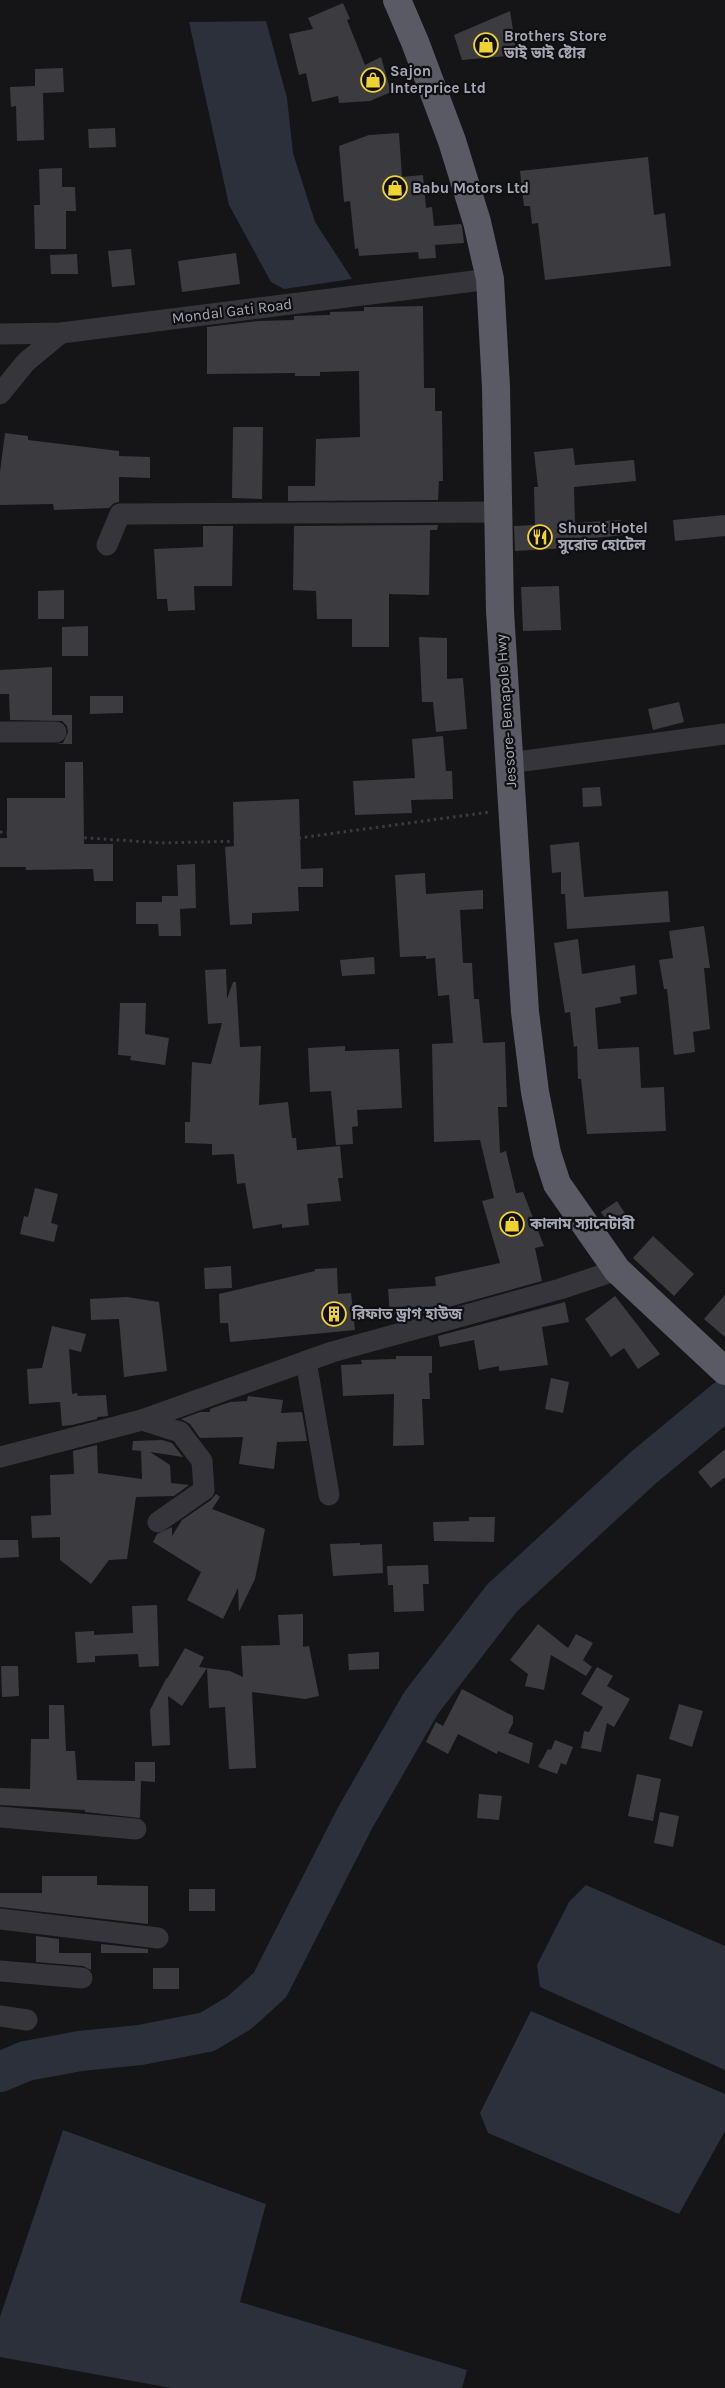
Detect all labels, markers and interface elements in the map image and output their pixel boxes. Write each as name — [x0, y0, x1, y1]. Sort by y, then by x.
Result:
place label: Brothers Store ভাই ভাই ষ্টোর — [503, 27, 607, 62]
shop icon: Brothers Store ভাই ভাই ষ্টোর — [473, 32, 499, 58]
place label: Sajon Interprice Ltd — [390, 62, 486, 97]
shop icon: Sajon Interprice Ltd — [360, 67, 386, 93]
shop icon: Babu Motors Ltd — [382, 175, 408, 201]
place label: Babu Motors Ltd — [412, 179, 529, 197]
street label: Mondal Gati Road — [171, 295, 293, 327]
place label: Shurot Hotel সুরোত হোটেল — [557, 519, 648, 555]
restaurant icon: Shurot Hotel সুরোত হোটেল — [527, 524, 553, 550]
street label: Jessore- Benapole Hwy — [492, 633, 520, 789]
shop icon: কালাম স্যানেটারী — [499, 1211, 525, 1237]
place label: কালাম স্যানেটারী — [529, 1215, 635, 1233]
building icon: রিফাত ড্রাগ হাউজ — [321, 1301, 347, 1327]
place label: রিফাত ড্রাগ হাউজ — [351, 1305, 462, 1323]

